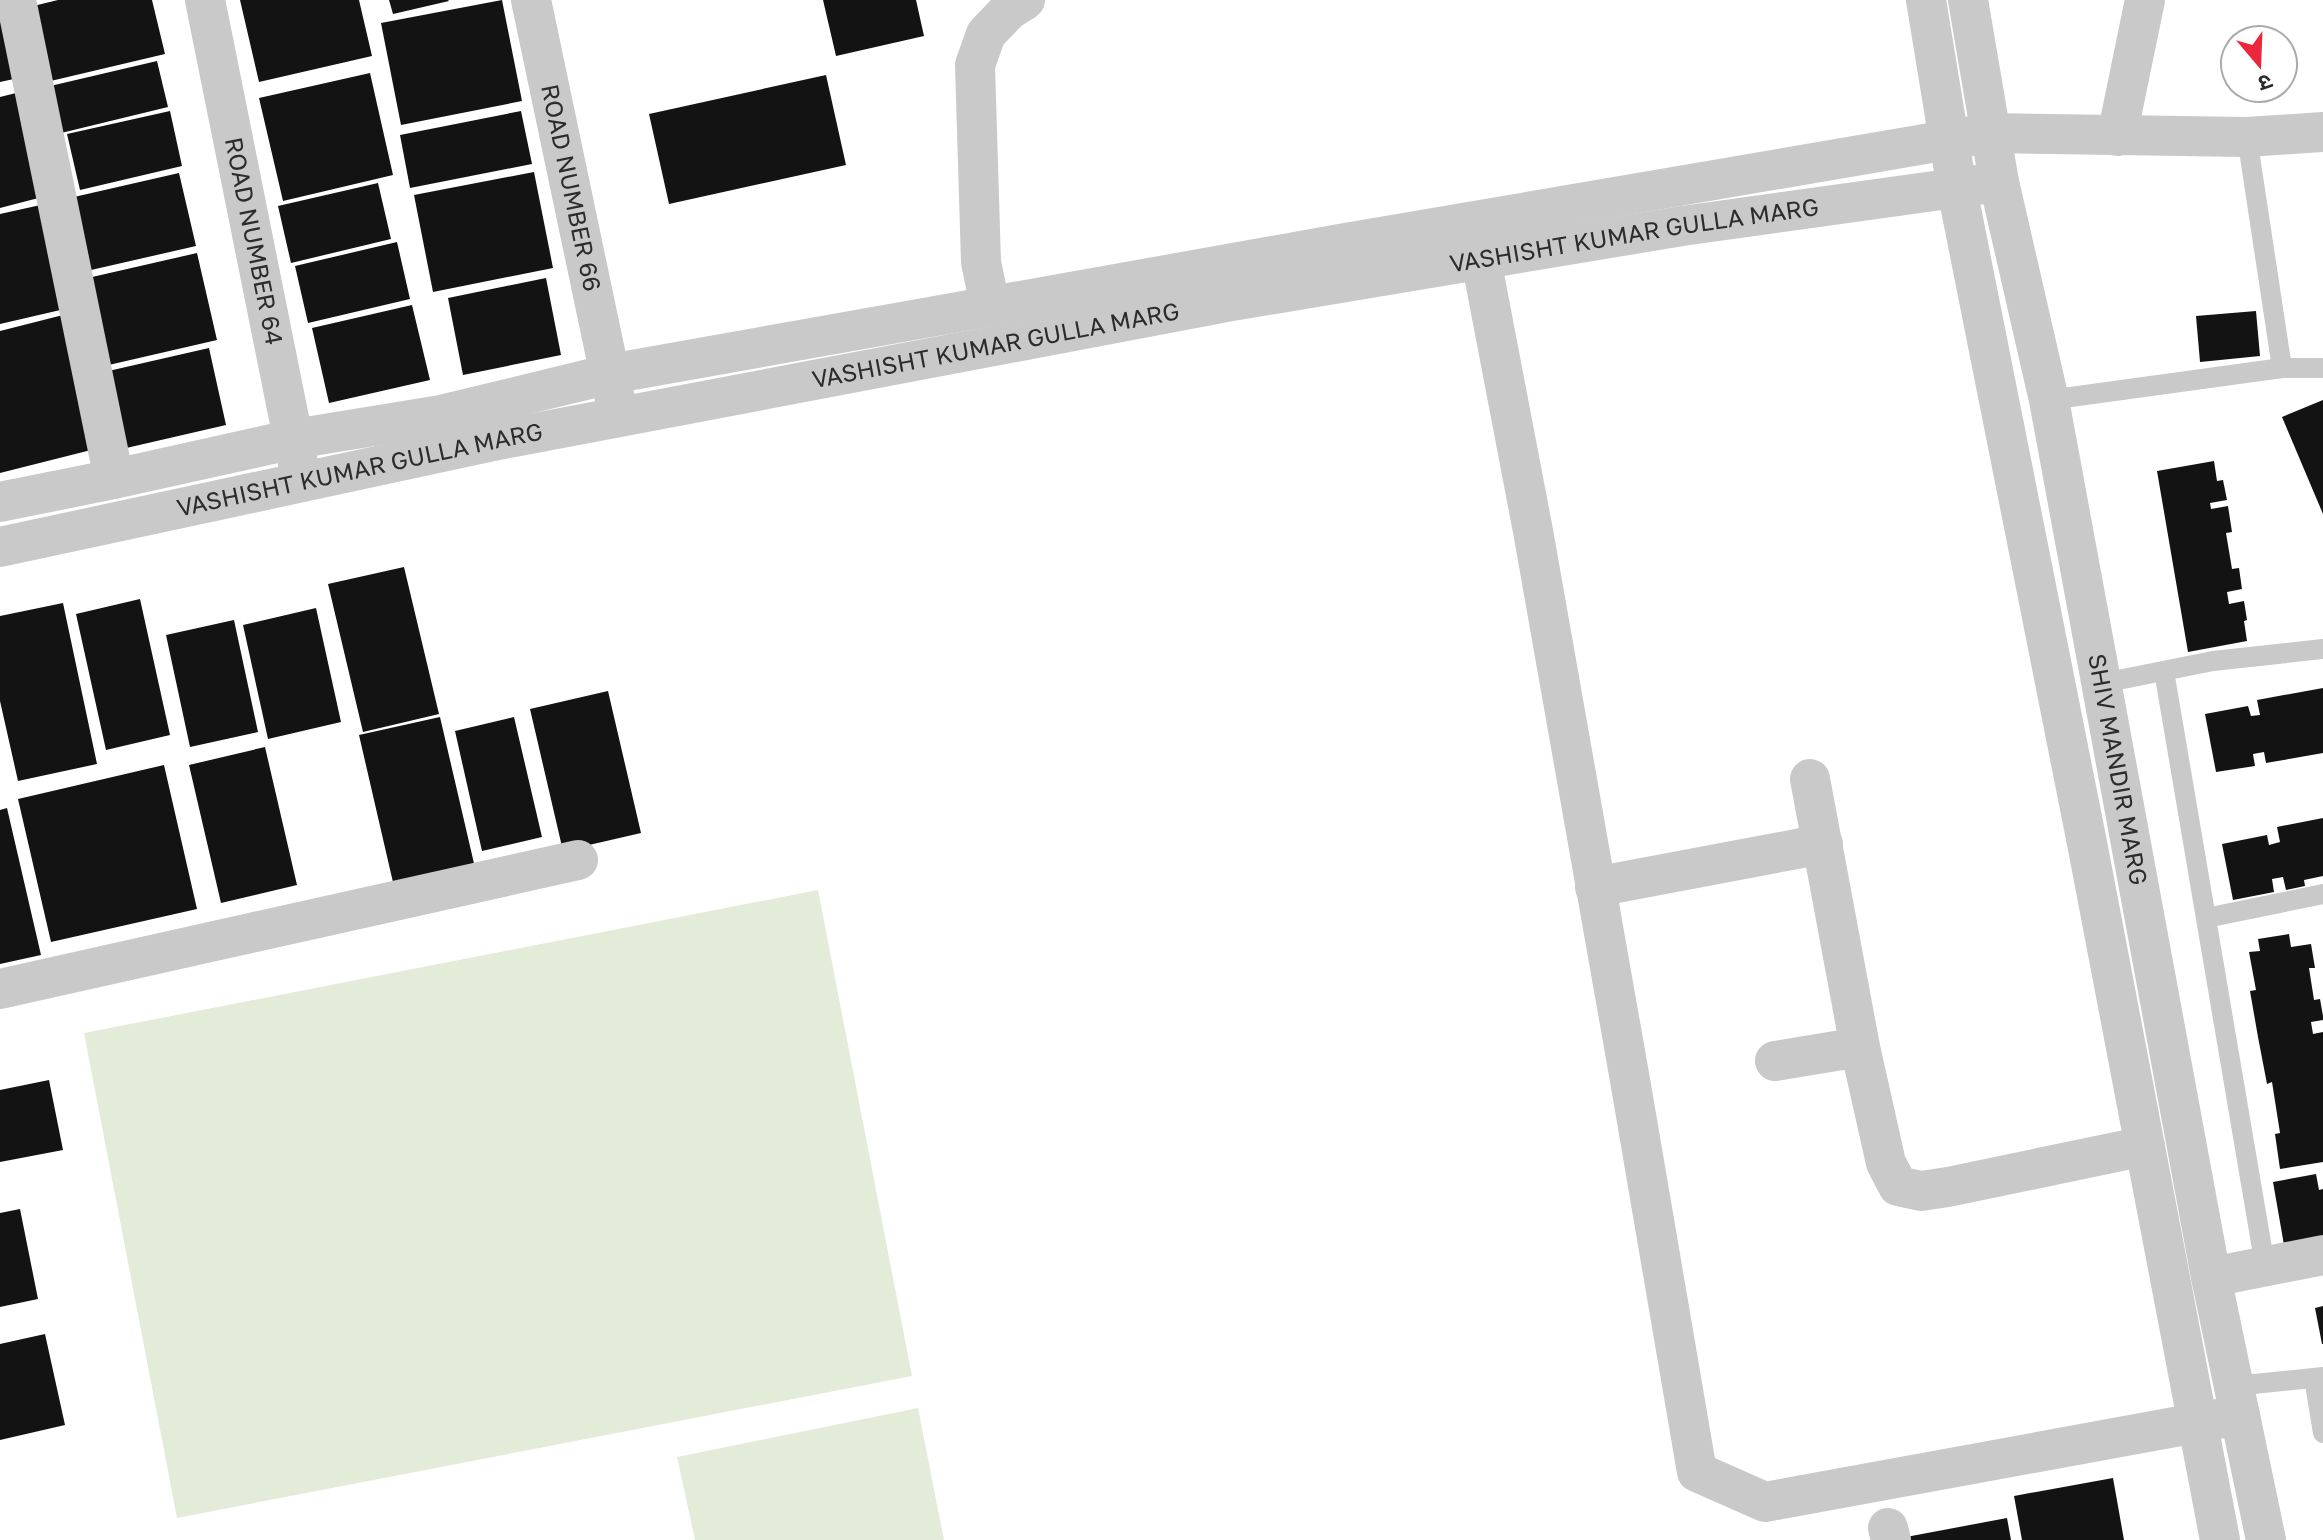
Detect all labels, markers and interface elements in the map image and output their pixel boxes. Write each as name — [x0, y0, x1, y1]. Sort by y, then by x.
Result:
north arrow — [2219, 24, 2299, 104]
text: उ — [2254, 69, 2276, 99]
street label: ROAD NUMBER 66 — [536, 81, 608, 294]
street label: ROAD NUMBER 64 — [220, 135, 290, 347]
street label: VASHISHT KUMAR GULLA MARG — [1447, 191, 1820, 277]
street label: VASHISHT KUMAR GULLA MARG — [809, 295, 1182, 393]
street label: VASHISHT KUMAR GULLA MARG — [174, 416, 545, 522]
street label: SHIV MANDIR MARG — [2083, 651, 2154, 887]

